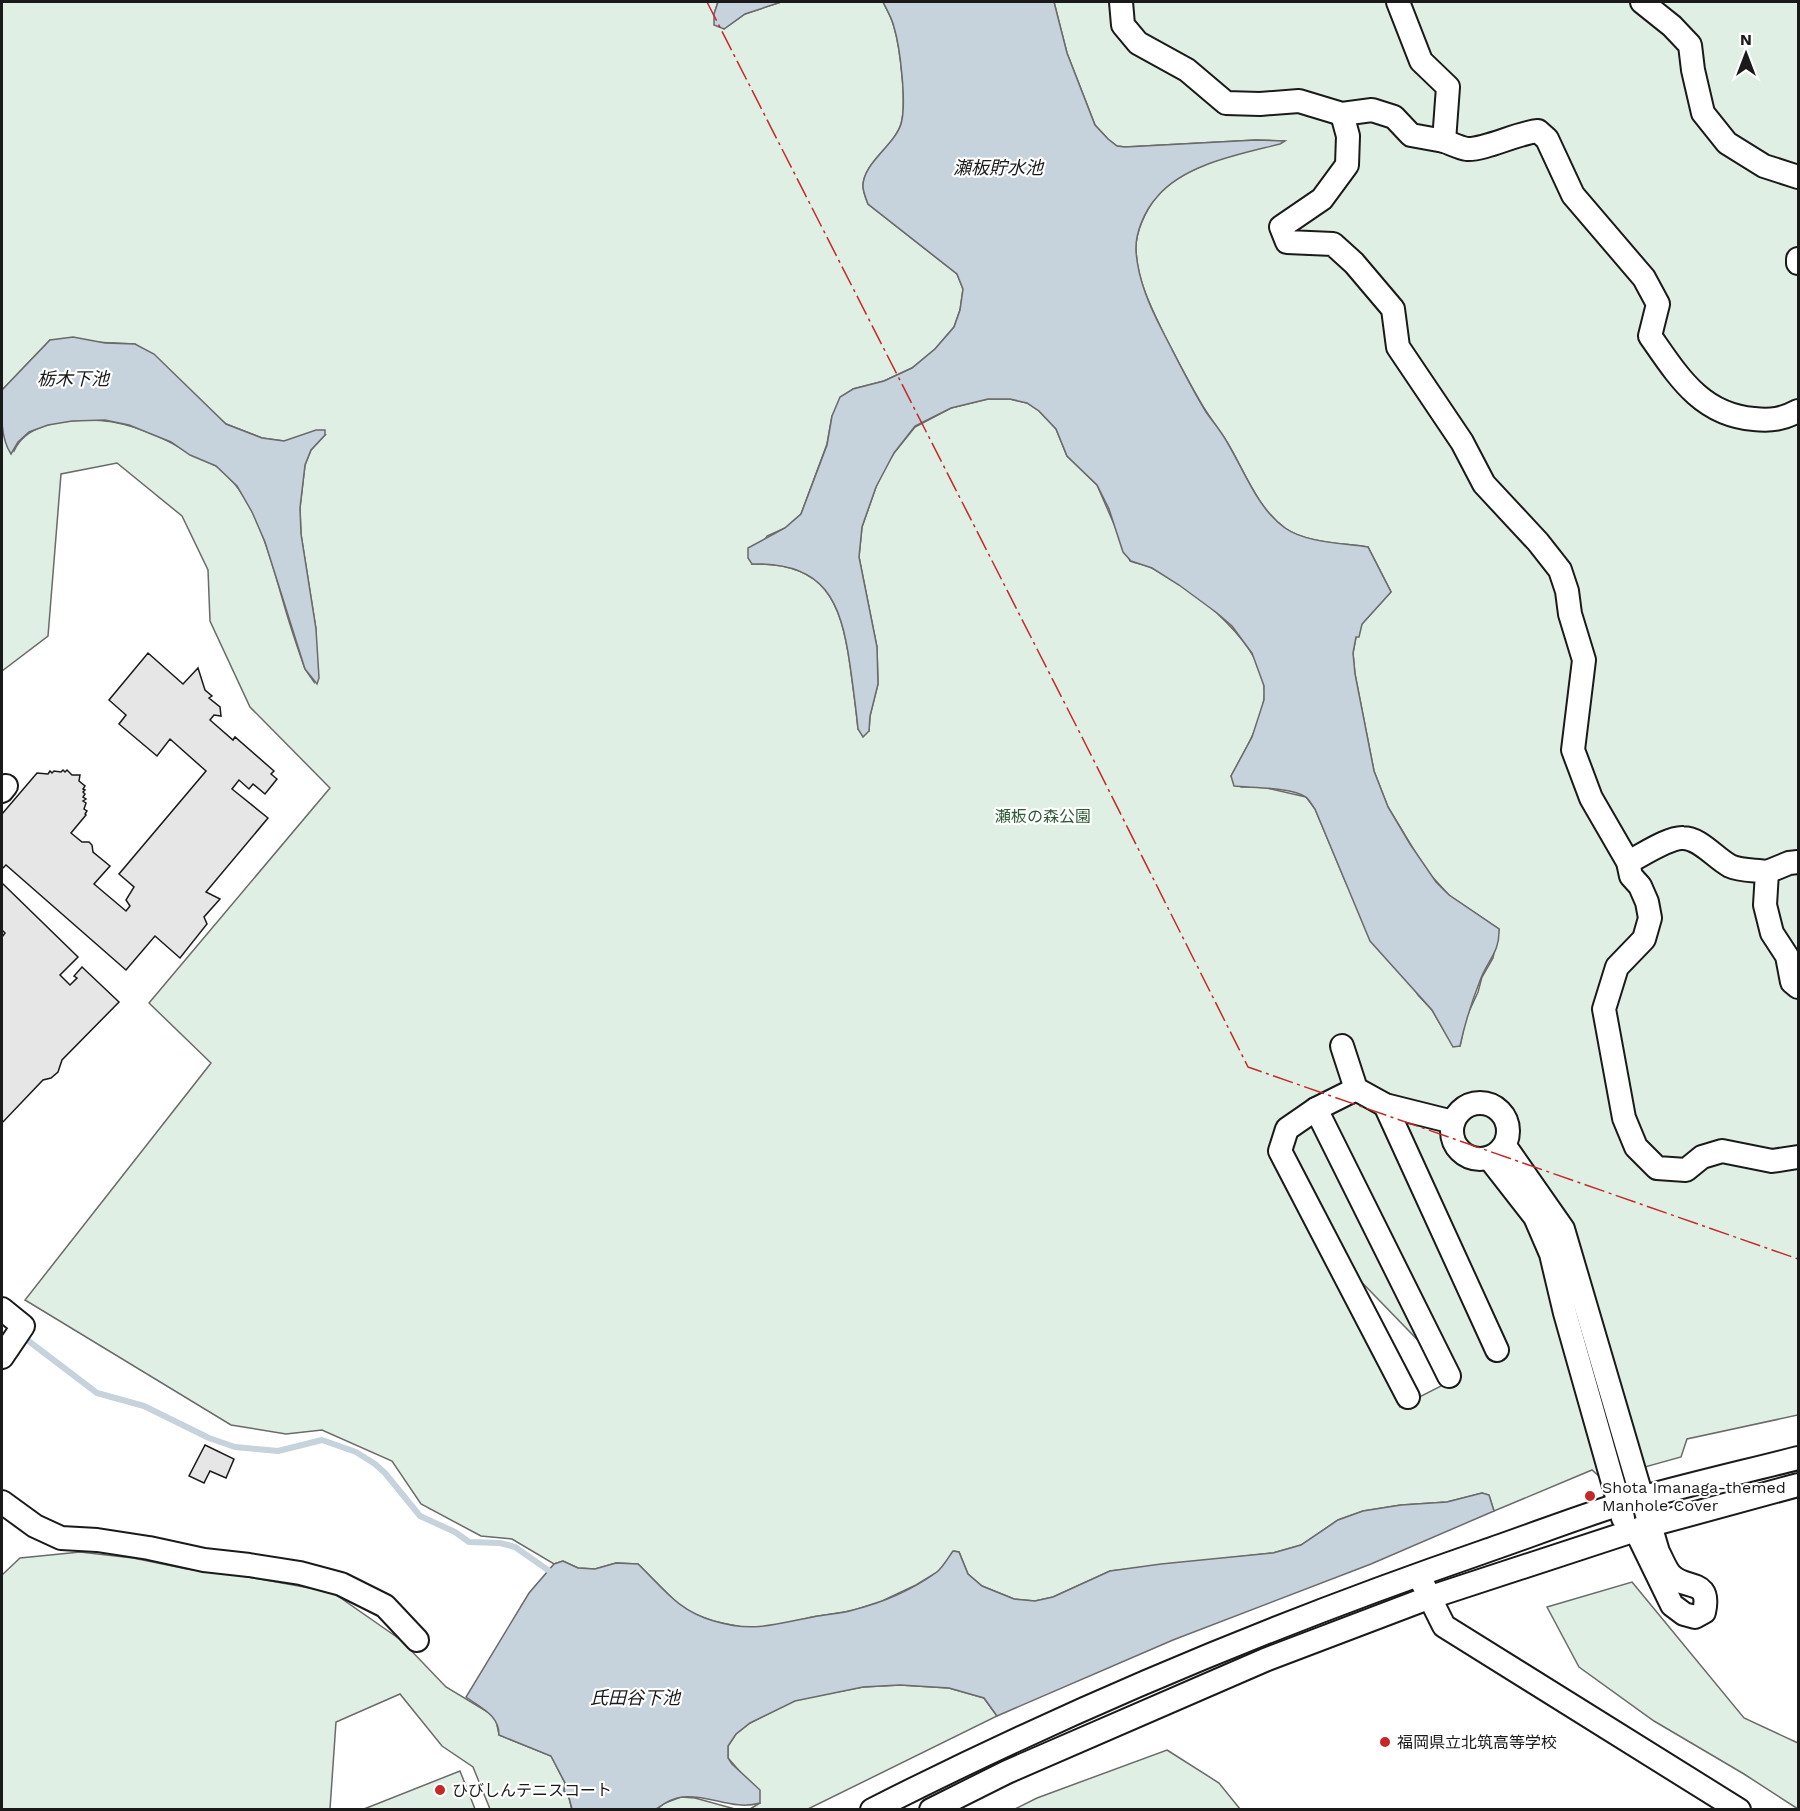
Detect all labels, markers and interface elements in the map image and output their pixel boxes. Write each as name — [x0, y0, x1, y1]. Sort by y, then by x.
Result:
north arrow — [1716, 24, 1776, 84]
text: N — [1740, 30, 1752, 49]
water label: 瀬板貯水池 — [953, 157, 1045, 178]
water label: 栃木下池 — [37, 368, 111, 389]
park label: 瀬板の森公園 — [995, 807, 1091, 826]
place label: Shota Imanaga-themed Manhole Cover — [1602, 1478, 1786, 1515]
marker: Shota Imanaga-themed Manhole Cover — [1583, 1489, 1597, 1503]
water label: 氏田谷下池 — [590, 1687, 682, 1708]
place label: 福岡県立北筑高等学校 — [1397, 1733, 1557, 1752]
marker: 福岡県立北筑高等学校 — [1378, 1735, 1392, 1749]
place label: ひびしんテニスコート — [452, 1781, 612, 1800]
marker: ひびしんテニスコート — [433, 1783, 447, 1797]

